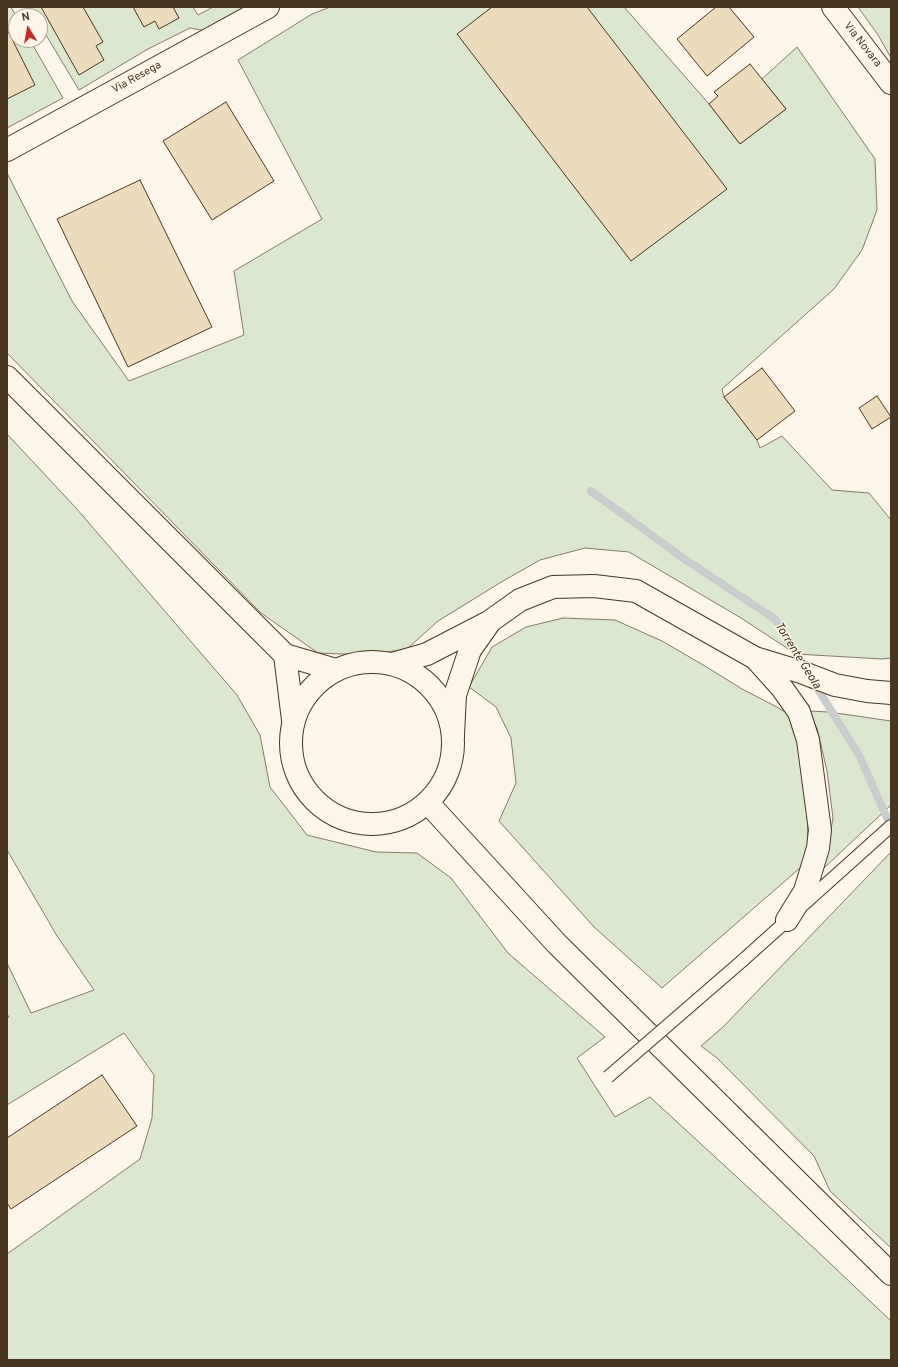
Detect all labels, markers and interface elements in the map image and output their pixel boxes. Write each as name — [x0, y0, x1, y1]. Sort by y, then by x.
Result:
north arrow — [8, 8, 48, 48]
text: N — [21, 10, 31, 25]
street label: Via Novara — [840, 20, 884, 70]
street label: Via Resega — [110, 59, 164, 97]
water label: Torrente Geola — [771, 620, 823, 692]

